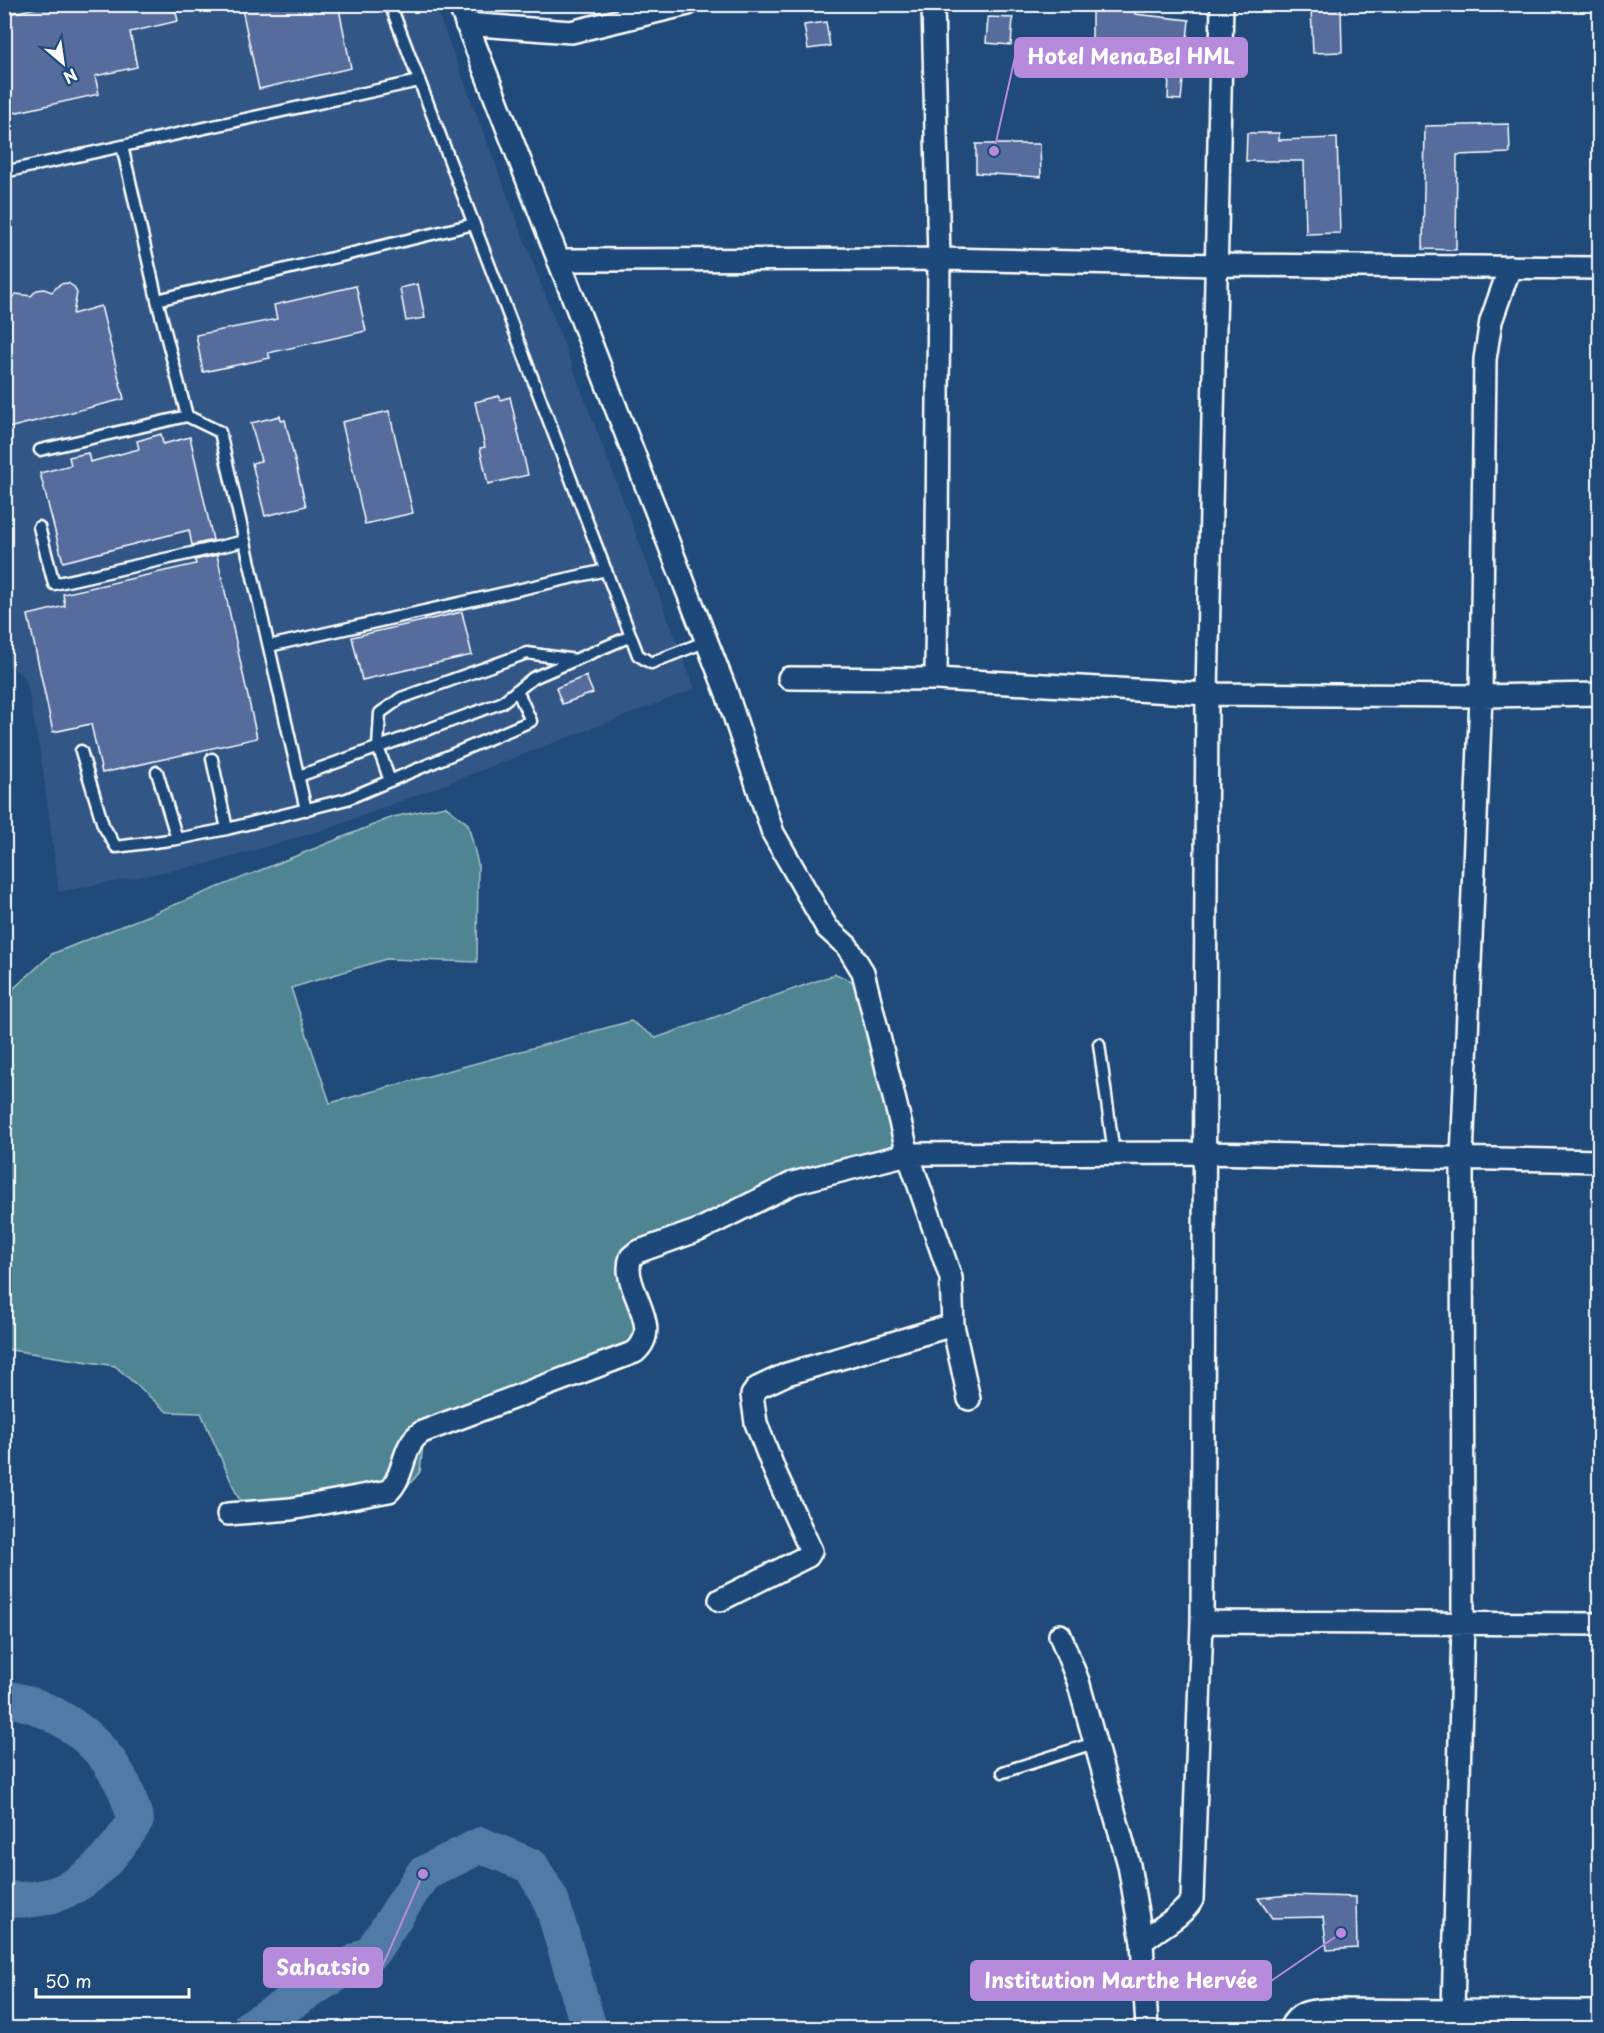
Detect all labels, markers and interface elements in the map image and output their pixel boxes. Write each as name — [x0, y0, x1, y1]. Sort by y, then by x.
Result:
north arrow — [33, 33, 93, 93]
callout: Hotel MenaBel HML — [1015, 38, 1247, 77]
text: Hotel MenaBel HML — [1027, 39, 1235, 71]
text: N — [59, 63, 82, 91]
callout: Sahatsio — [264, 1948, 382, 1987]
text: Sahatsio — [276, 1950, 370, 1982]
scale bar — [36, 1961, 189, 1999]
callout: Institution Marthe Hervée — [971, 1961, 1271, 2000]
text: Institution Marthe Hervée — [984, 1963, 1258, 1995]
text: 50 m — [45, 1967, 92, 1994]

